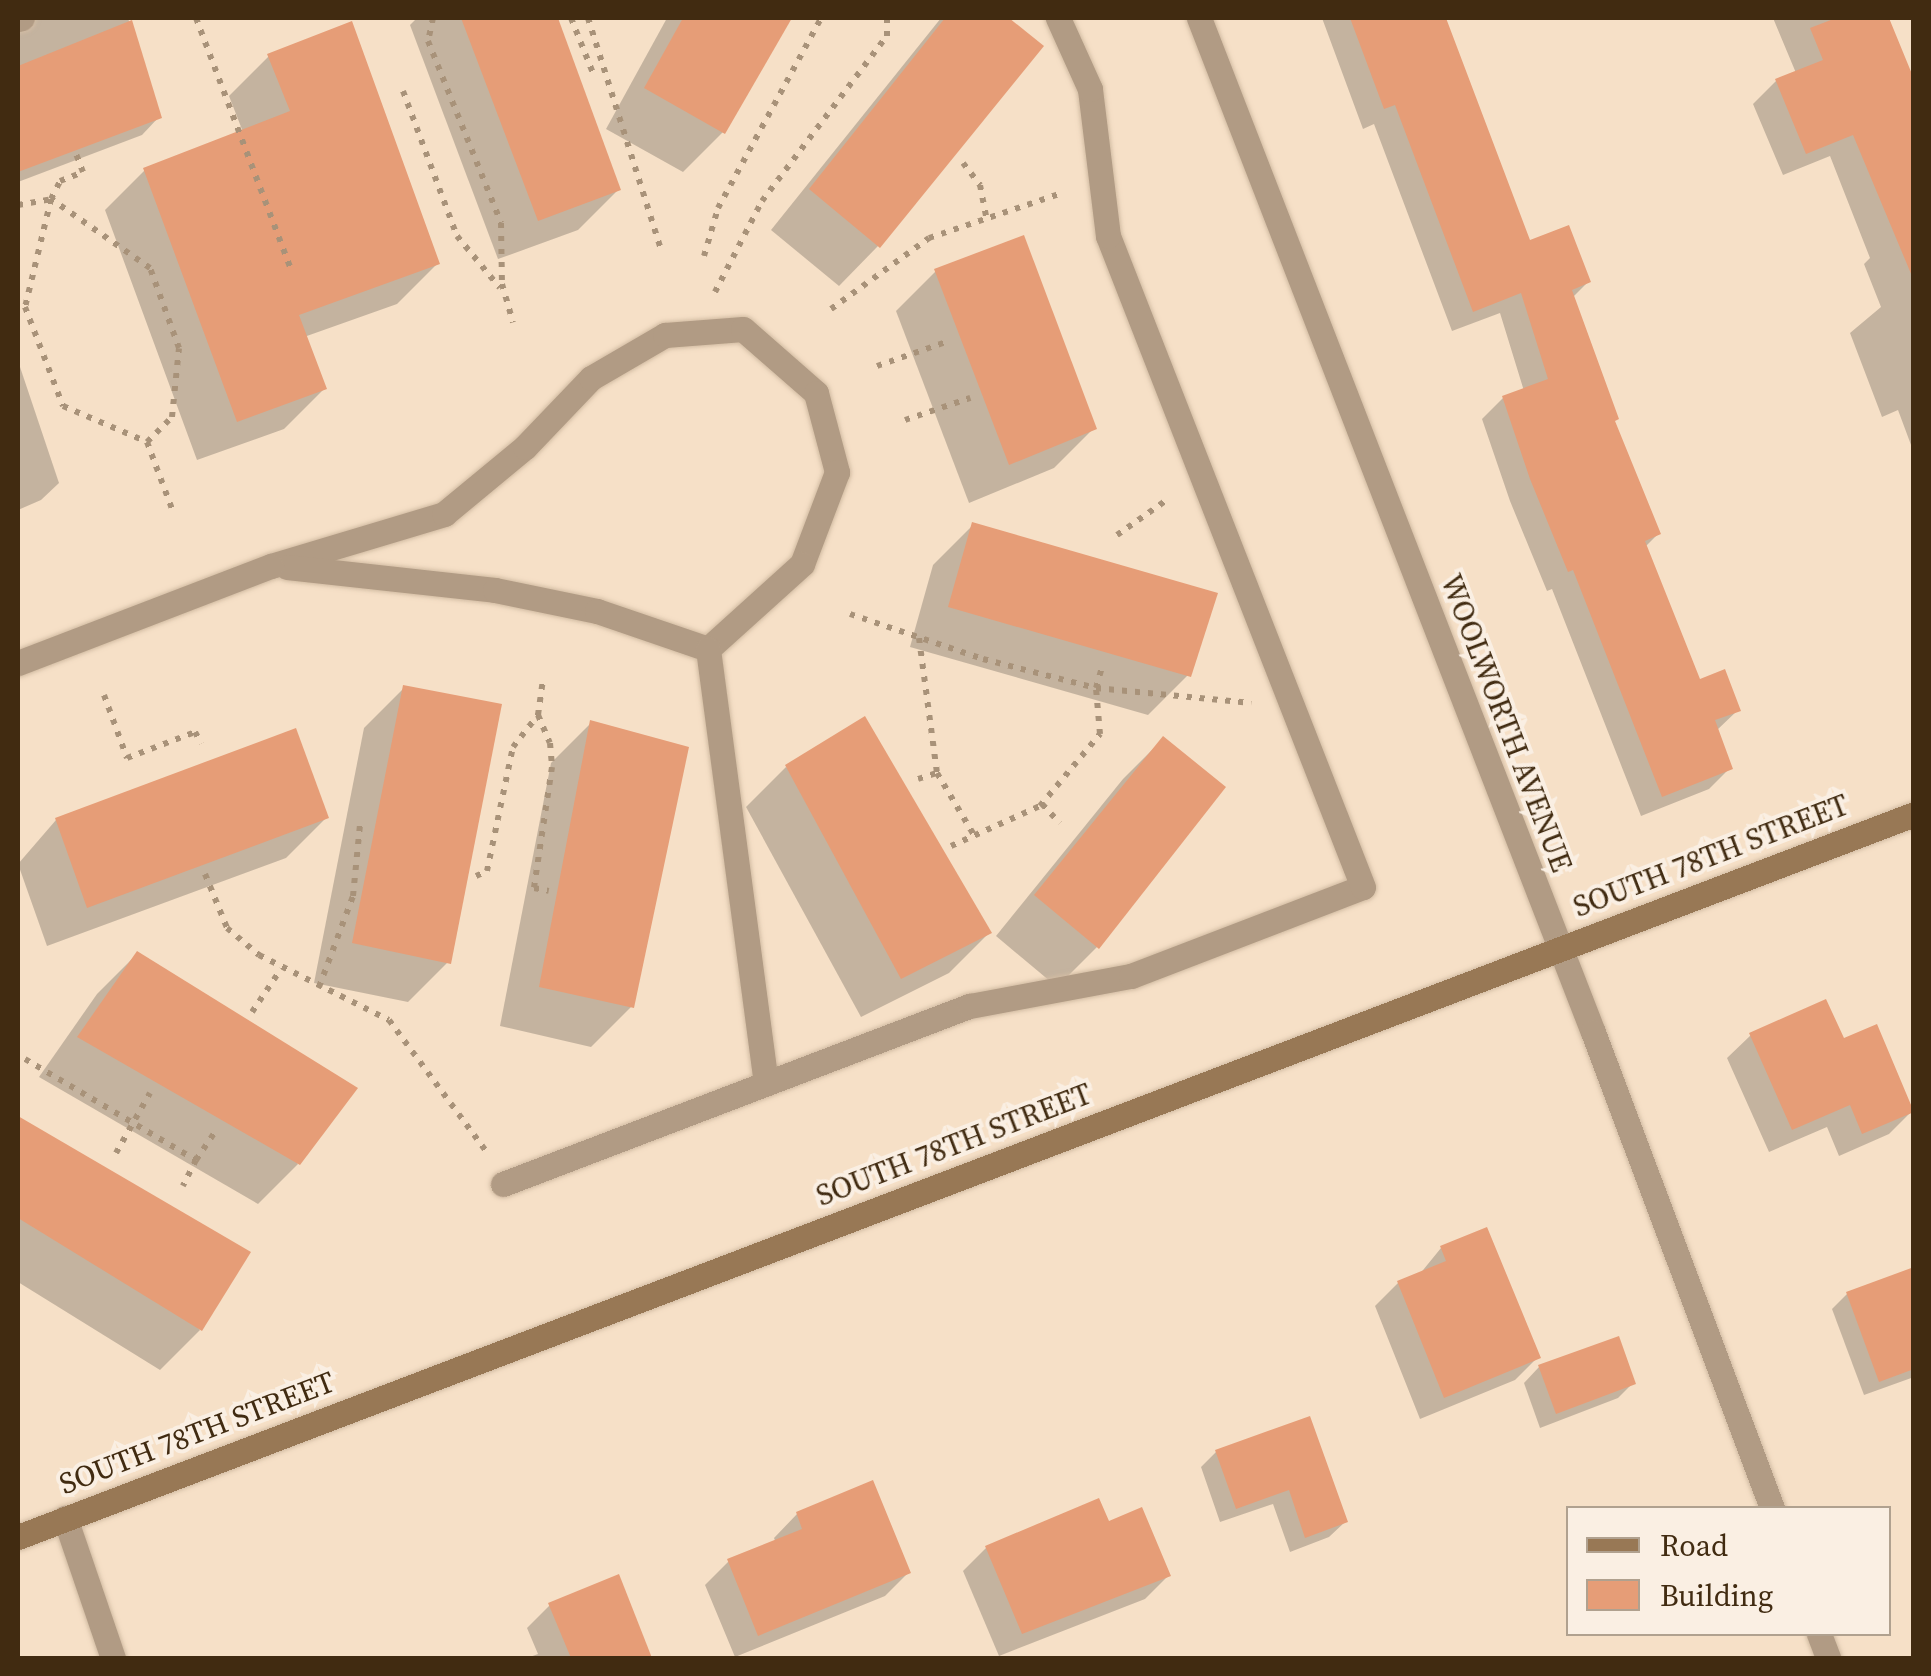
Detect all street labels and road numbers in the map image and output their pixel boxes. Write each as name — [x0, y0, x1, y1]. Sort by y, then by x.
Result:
street label: WOOLWORTH AVENUE — [1433, 569, 1579, 877]
street label: SOUTH 78TH STREET — [1568, 787, 1854, 925]
street label: SOUTH 78TH STREET — [811, 1076, 1097, 1214]
street label: SOUTH 78TH STREET — [54, 1364, 340, 1502]

